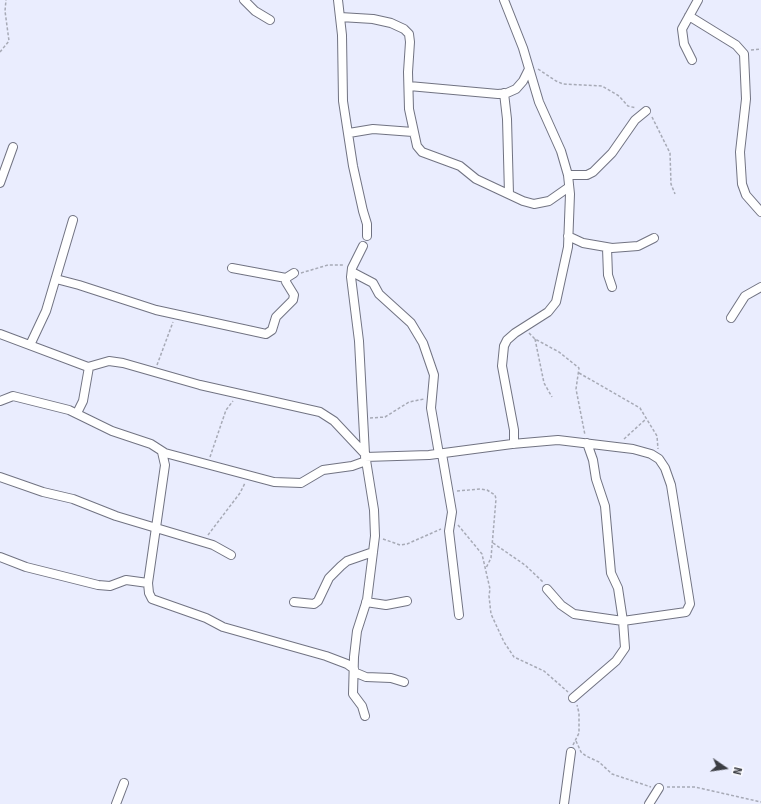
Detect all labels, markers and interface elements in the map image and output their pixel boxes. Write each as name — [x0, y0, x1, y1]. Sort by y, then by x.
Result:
north arrow — [705, 748, 745, 788]
text: N — [730, 766, 744, 776]

